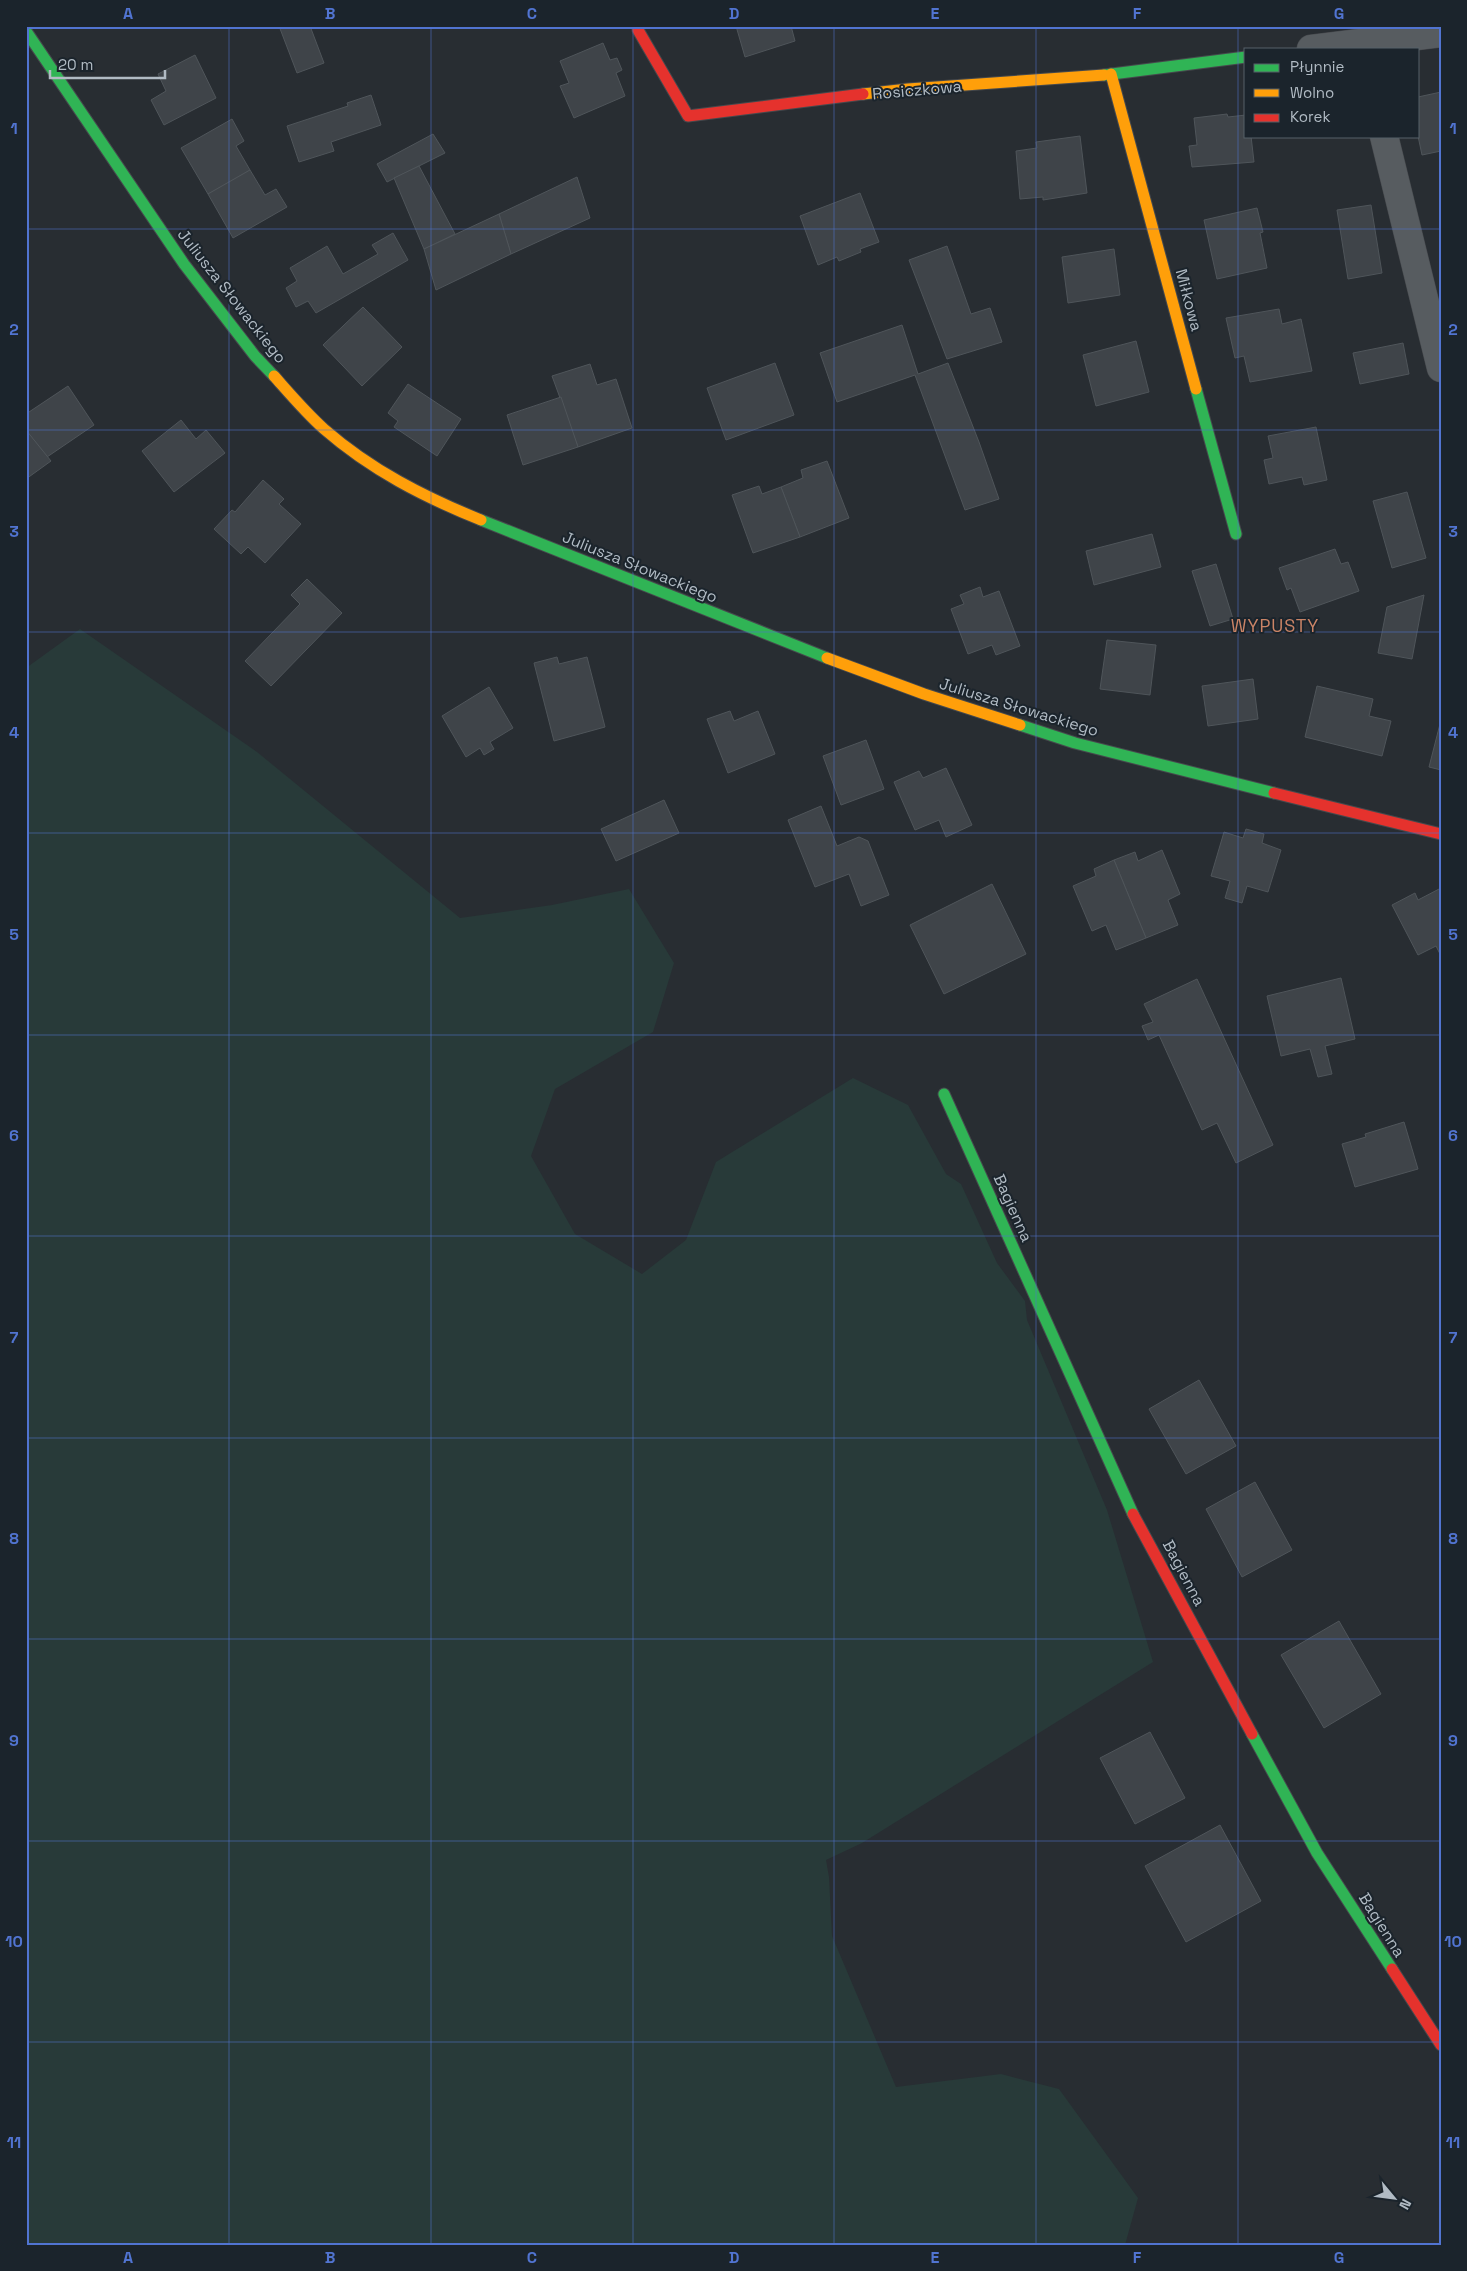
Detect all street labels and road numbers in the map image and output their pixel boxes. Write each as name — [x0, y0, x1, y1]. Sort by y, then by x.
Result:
street label: Rosiczkowa — [871, 76, 963, 104]
street label: Juliusza Słowackiego — [173, 224, 291, 368]
street label: Miłkowa — [1171, 267, 1207, 333]
street label: Juliusza Słowackiego — [559, 526, 721, 608]
street label: Juliusza Słowackiego — [937, 673, 1101, 741]
street label: Bagienna — [989, 1171, 1037, 1245]
street label: Bagienna — [1158, 1536, 1210, 1610]
street label: Bagienna — [1354, 1889, 1410, 1961]

